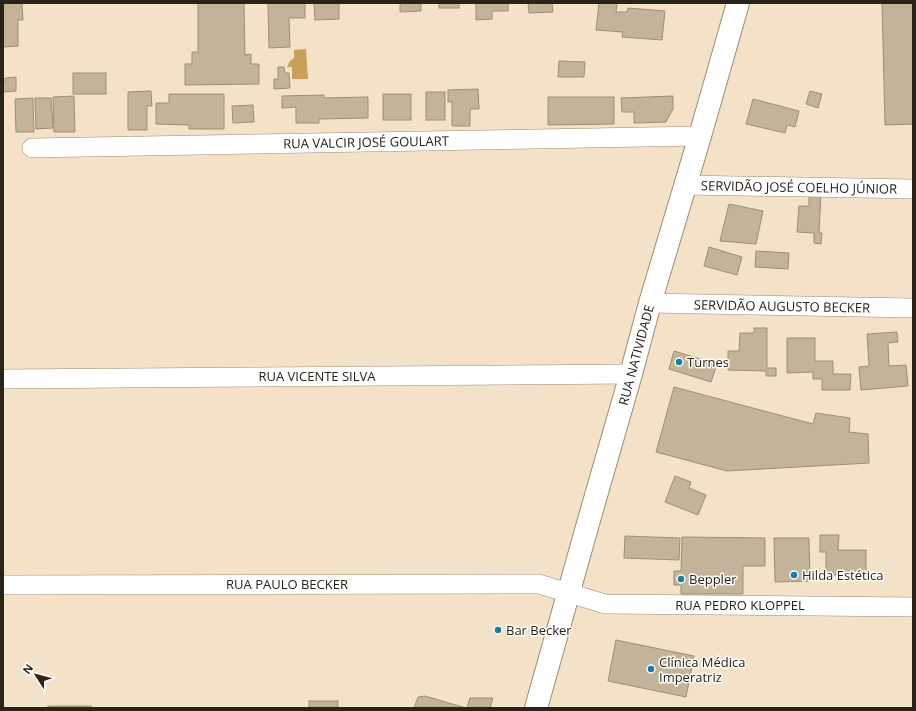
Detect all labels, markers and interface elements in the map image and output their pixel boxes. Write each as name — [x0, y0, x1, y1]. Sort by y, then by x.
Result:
street label: RUA VALCIR JOSÉ GOULART — [283, 132, 450, 152]
street label: SERVIDÃO JOSÉ COELHO JÚNIOR — [701, 176, 897, 198]
street label: SERVIDÃO AUGUSTO BECKER — [694, 295, 870, 317]
street label: RUA NATIVIDADE — [614, 303, 658, 407]
place label: Turnes — [687, 353, 729, 371]
marker: Turnes — [674, 357, 684, 367]
street label: RUA VICENTE SILVA — [259, 367, 376, 385]
place label: Hilda Estética — [802, 566, 883, 584]
place label: Beppler — [689, 570, 737, 588]
marker: Hilda Estética — [789, 570, 799, 580]
marker: Beppler — [676, 574, 686, 584]
street label: RUA PAULO BECKER — [226, 575, 348, 593]
street label: RUA PEDRO KLOPPEL — [675, 596, 805, 614]
place label: Bar Becker — [506, 621, 572, 639]
marker: Bar Becker — [493, 625, 503, 635]
place label: Clínica Médica Imperatriz — [659, 653, 746, 686]
north arrow — [16, 655, 56, 695]
text: N — [19, 661, 36, 677]
marker: Clínica Médica Imperatriz — [646, 664, 656, 674]

